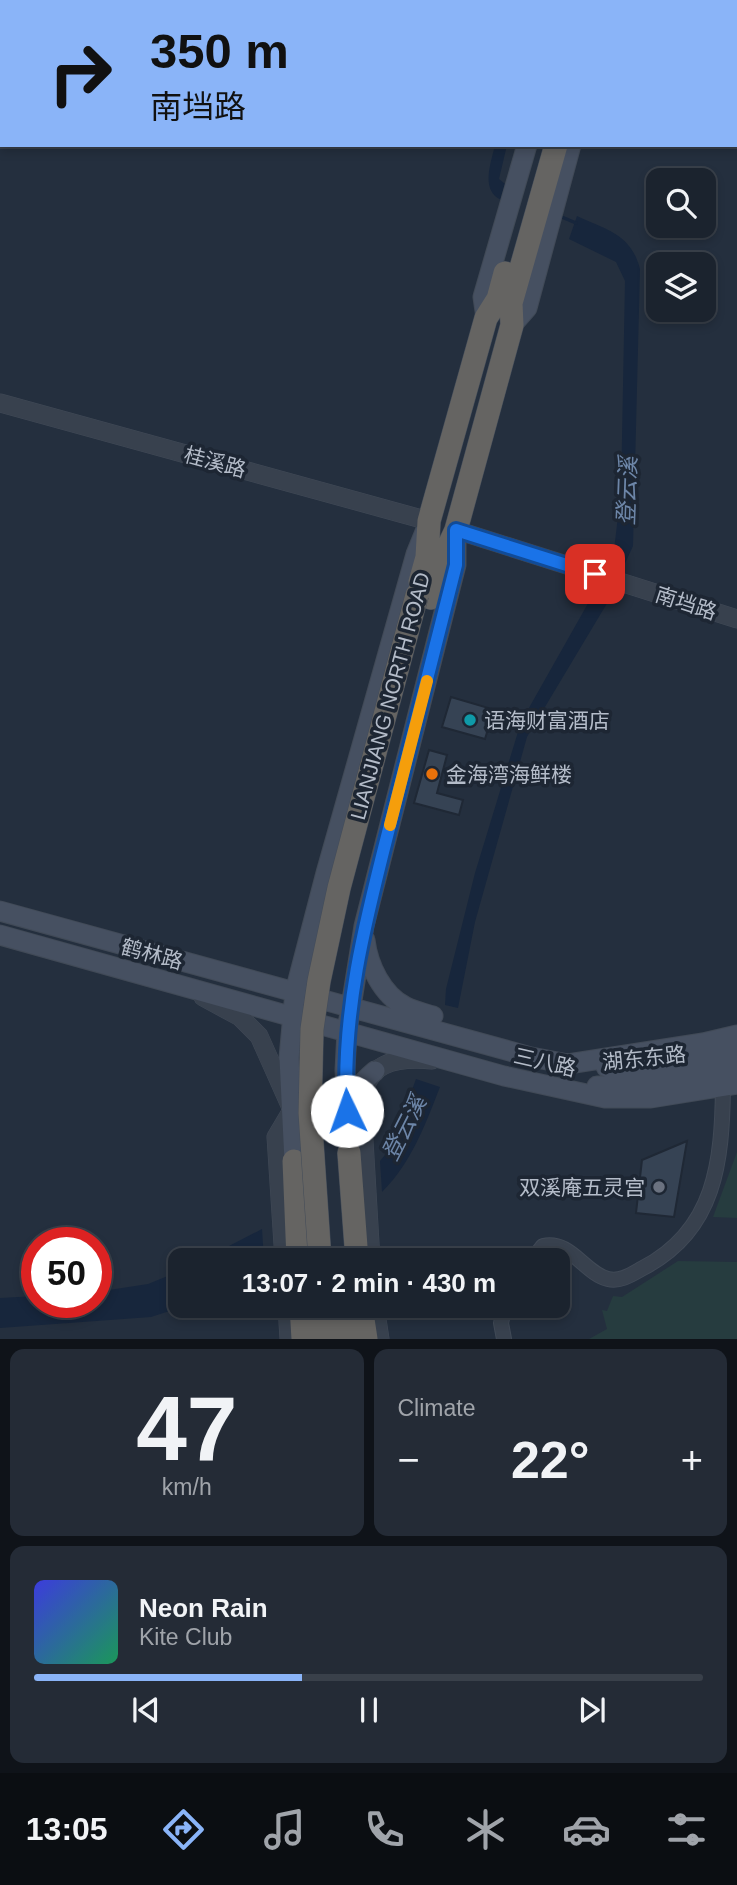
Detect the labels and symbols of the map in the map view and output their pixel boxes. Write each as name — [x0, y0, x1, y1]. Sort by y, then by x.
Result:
street label: 桂溪路 — [182, 443, 248, 481]
water label: 登云溪 — [613, 453, 641, 526]
pin — [565, 544, 625, 604]
street label: LIANJIANG NORTH ROAD — [346, 570, 434, 822]
street label: 南垱路 — [652, 582, 720, 624]
place label: 语海财富酒店 — [484, 709, 610, 732]
marker: 语海财富酒店 — [462, 712, 478, 728]
place label: 金海湾海鲜楼 — [446, 763, 572, 786]
marker: 金海湾海鲜楼 — [424, 766, 440, 782]
street label: 鹤林路 — [119, 935, 185, 973]
street label: 湖东东路 — [601, 1042, 687, 1074]
street label: 三八路 — [512, 1044, 578, 1080]
position arrow — [310, 1074, 384, 1148]
water label: 登云溪 — [377, 1089, 433, 1165]
place label: 双溪庵五灵宫 — [519, 1176, 645, 1199]
marker: 双溪庵五灵宫 — [651, 1179, 667, 1195]
speed limit sign: 50 — [21, 1227, 112, 1318]

